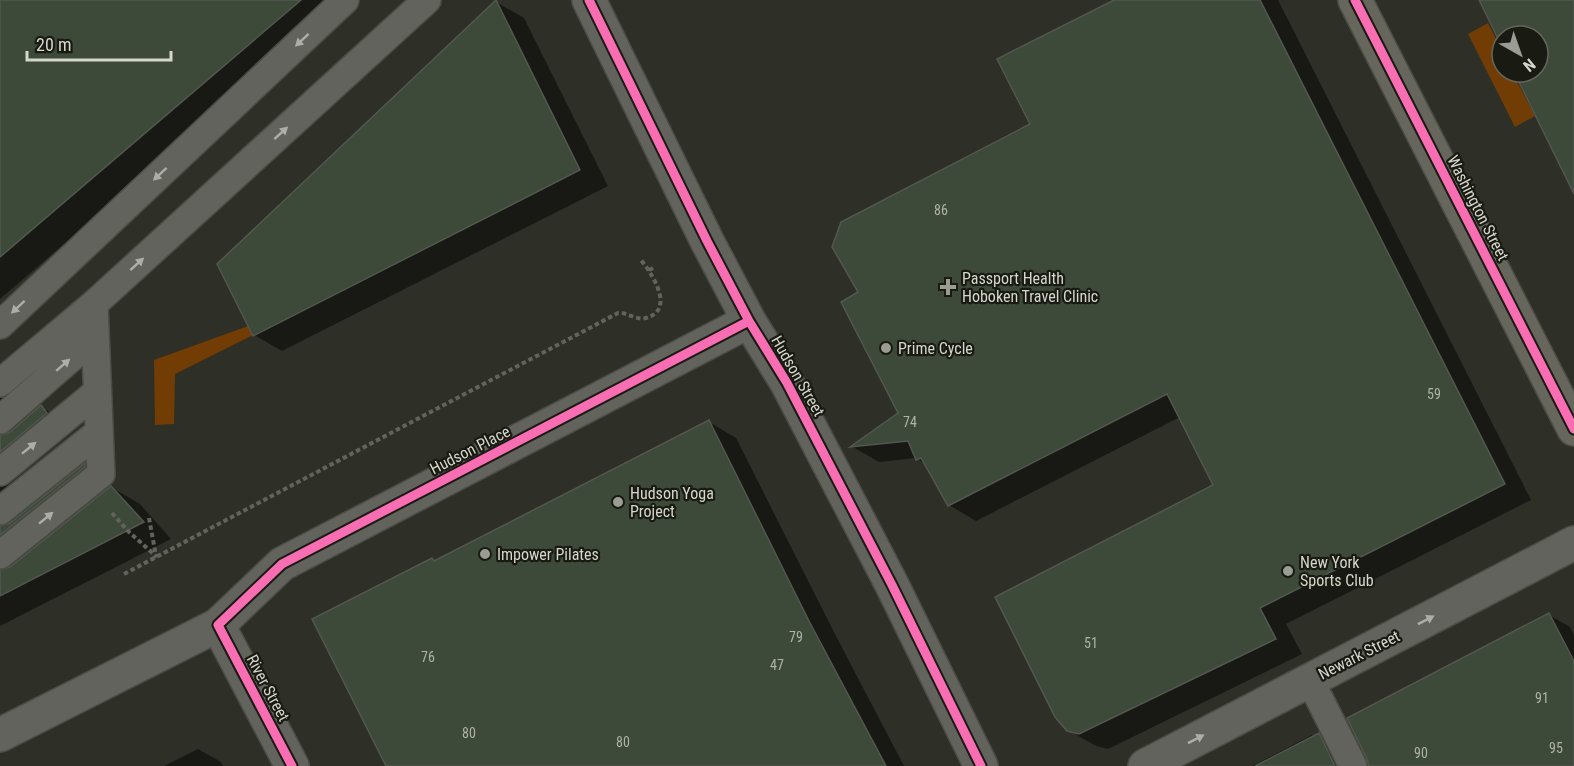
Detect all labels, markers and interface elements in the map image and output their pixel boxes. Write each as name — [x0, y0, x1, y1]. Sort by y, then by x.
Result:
scale bar — [27, 24, 171, 62]
north arrow — [1490, 24, 1550, 84]
one-way arrow — [295, 33, 310, 46]
text: 20 m — [36, 34, 71, 55]
text: N — [1519, 55, 1539, 76]
one-way arrow — [273, 127, 288, 140]
street label: Washington Street — [1443, 152, 1513, 264]
one-way arrow — [153, 166, 167, 180]
house number: 86 — [934, 202, 948, 218]
one-way arrow — [129, 258, 144, 271]
place label: Passport Health Hoboken Travel Clinic — [962, 269, 1098, 306]
marker: Passport Health Hoboken Travel Clinic — [939, 278, 957, 296]
one-way arrow — [12, 300, 26, 314]
street label: Hudson Street — [767, 332, 829, 420]
place label: Prime Cycle — [898, 339, 973, 358]
marker: Prime Cycle — [879, 341, 893, 355]
one-way arrow — [55, 359, 71, 372]
house number: 59 — [1427, 386, 1441, 402]
house number: 74 — [903, 414, 917, 430]
street label: Hudson Place — [427, 422, 513, 478]
one-way arrow — [21, 443, 36, 455]
place label: Hudson Yoga Project — [630, 484, 714, 521]
marker: Hudson Yoga Project — [611, 495, 625, 509]
one-way arrow — [38, 512, 54, 525]
place label: Impower Pilates — [497, 545, 599, 564]
marker: Impower Pilates — [478, 547, 492, 561]
place label: New York Sports Club — [1300, 553, 1374, 590]
marker: New York Sports Club — [1281, 564, 1295, 578]
one-way arrow — [1417, 615, 1434, 625]
street label: Newark Street — [1315, 626, 1403, 684]
house number: 79 — [789, 629, 803, 645]
house number: 51 — [1084, 635, 1098, 651]
house number: 76 — [421, 649, 435, 665]
street label: River Street — [243, 652, 294, 725]
house number: 47 — [770, 657, 784, 673]
house number: 91 — [1535, 690, 1549, 706]
house number: 80 — [462, 725, 476, 741]
house number: 80 — [616, 734, 630, 750]
one-way arrow — [1188, 734, 1205, 744]
house number: 95 — [1549, 740, 1563, 756]
house number: 90 — [1414, 745, 1428, 761]

